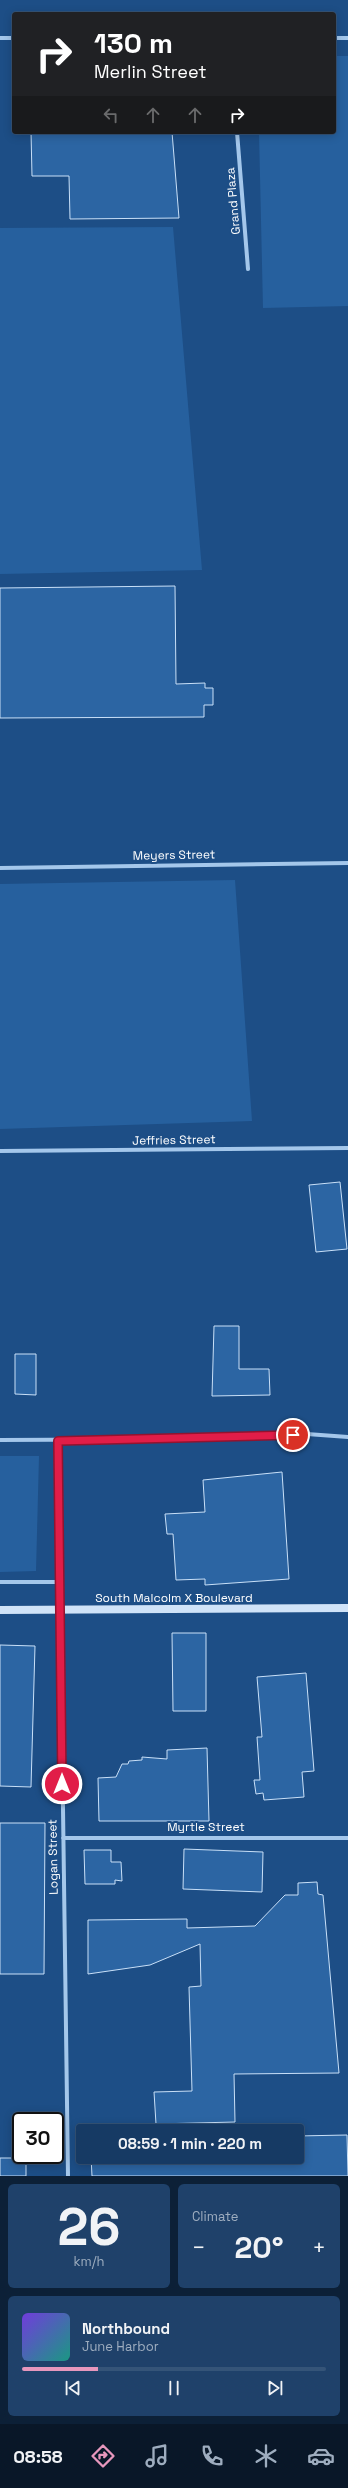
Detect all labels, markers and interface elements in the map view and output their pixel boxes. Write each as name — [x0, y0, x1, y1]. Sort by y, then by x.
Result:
text: 130 m — [94, 25, 173, 61]
icon: right — [28, 28, 80, 80]
text: Merlin Street — [94, 60, 207, 83]
icon: left — [100, 104, 122, 126]
icon: ahead — [142, 104, 164, 126]
icon: ahead — [184, 104, 206, 126]
icon: right — [226, 104, 248, 126]
street label: Grand Plaza — [222, 167, 244, 235]
street label: Meyers Street — [133, 846, 215, 864]
street label: Jeffries Street — [132, 1131, 216, 1149]
pin — [276, 1418, 310, 1452]
icon: arrive — [282, 1424, 304, 1446]
street label: South Malcolm X Boulevard — [95, 1590, 253, 1606]
position arrow — [41, 1763, 83, 1805]
street label: Logan Street — [44, 1819, 62, 1895]
street label: Myrtle Street — [167, 1819, 245, 1835]
speed limit sign: 30 — [12, 2112, 64, 2164]
text: 08:59 · 1 min · 220 m — [118, 2134, 262, 2153]
text: 26 — [57, 2194, 121, 2260]
text: Climate — [192, 2208, 238, 2225]
text: 20° — [234, 2228, 284, 2267]
text: − — [192, 2233, 206, 2261]
text: + — [312, 2233, 326, 2261]
text: km/h — [74, 2253, 104, 2270]
text: Northbound — [82, 2319, 170, 2338]
text: June Harbor — [82, 2338, 159, 2355]
icon: previous — [62, 2377, 84, 2399]
icon: pause — [163, 2377, 185, 2399]
icon: next — [264, 2377, 286, 2399]
icon: directions — [89, 2442, 117, 2470]
icon: music — [143, 2442, 171, 2470]
icon: phone — [198, 2442, 226, 2470]
icon: climate — [252, 2442, 280, 2470]
icon: car — [307, 2442, 335, 2470]
text: 08:58 — [13, 2445, 63, 2468]

